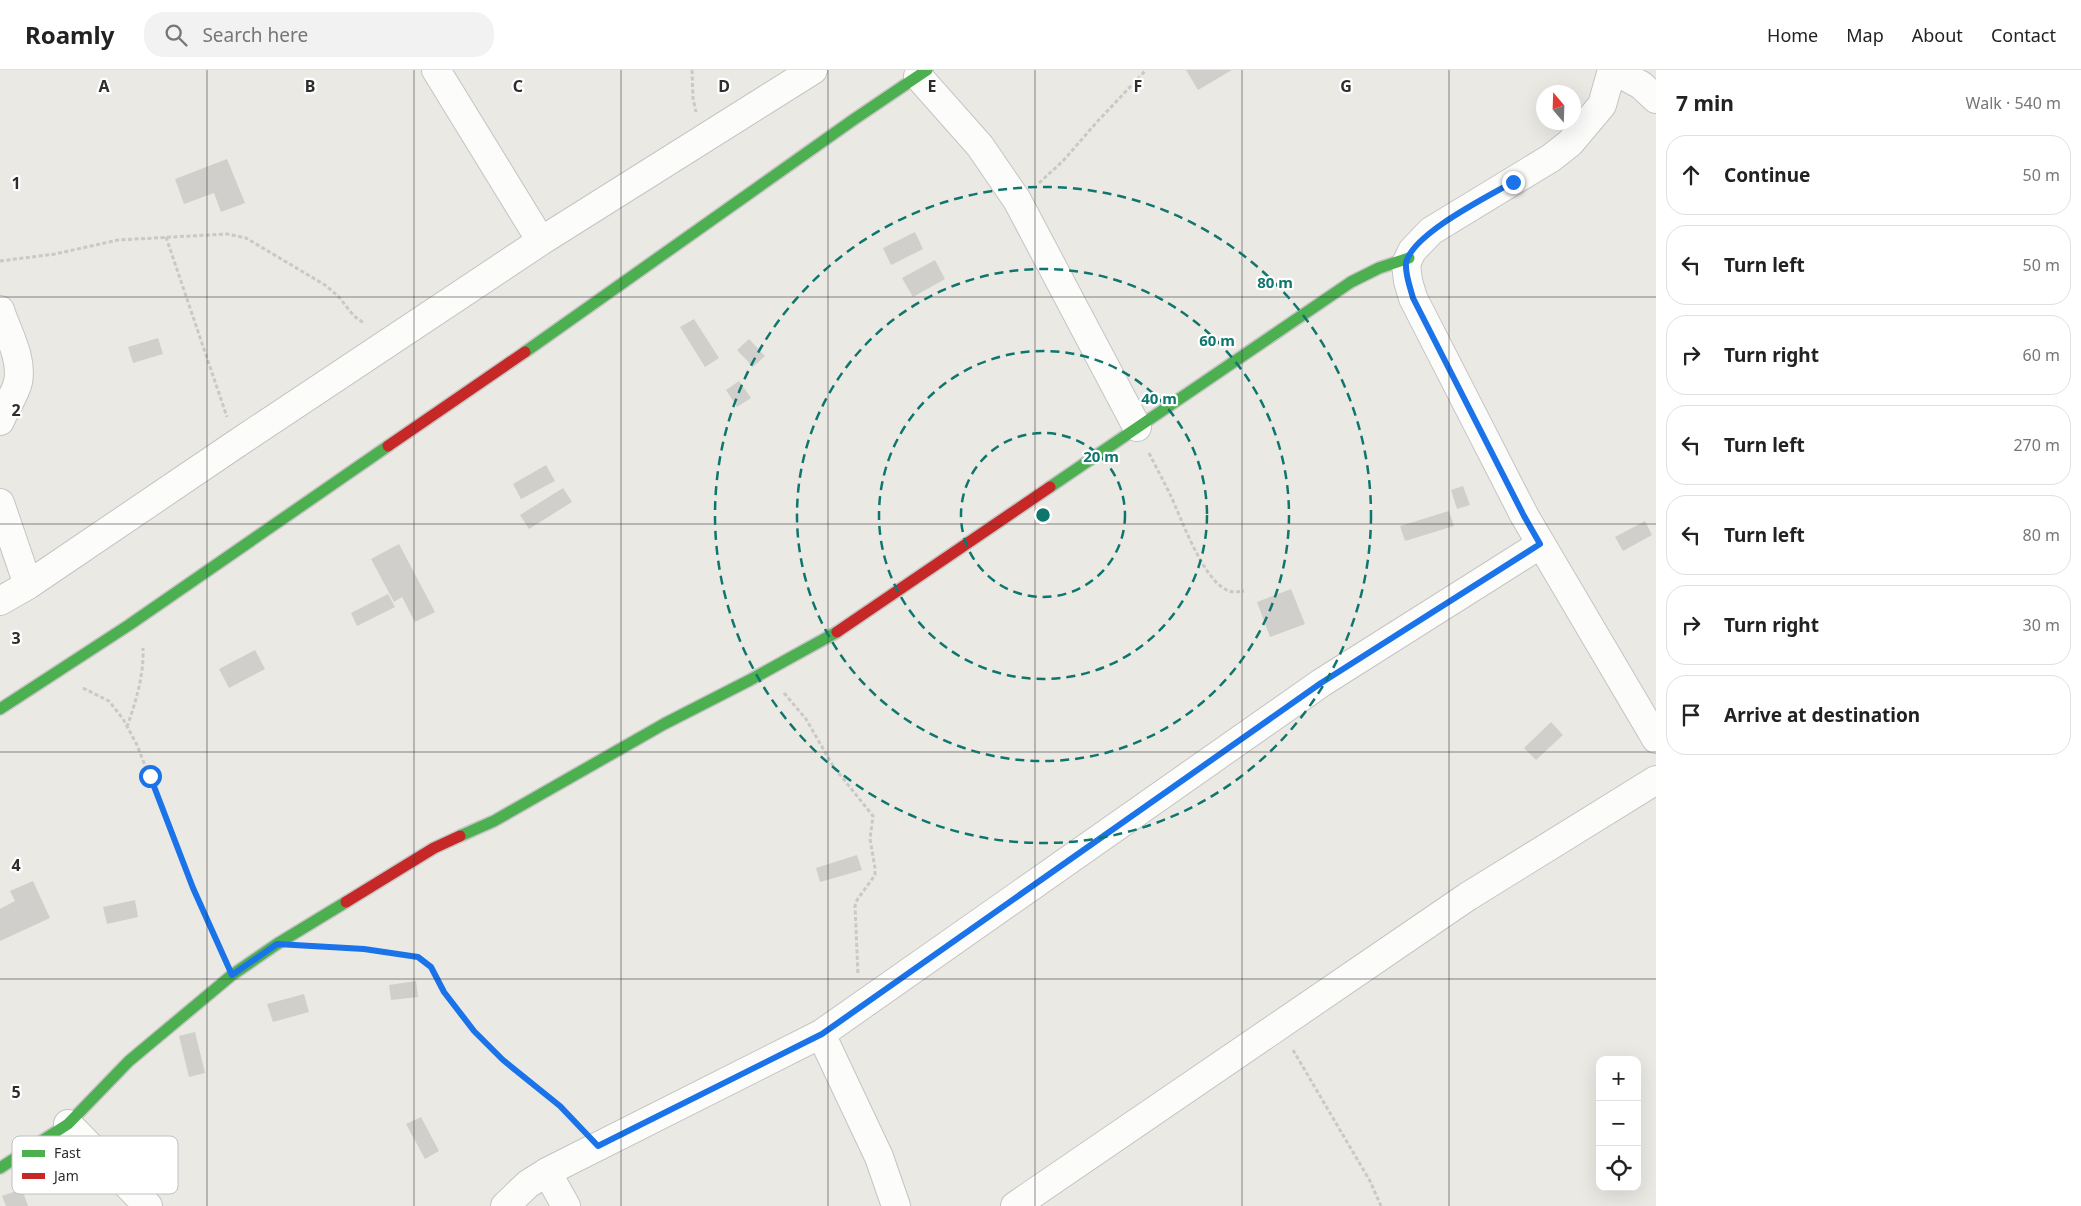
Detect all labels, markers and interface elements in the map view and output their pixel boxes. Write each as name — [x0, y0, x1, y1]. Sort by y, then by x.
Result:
search box — [144, 12, 494, 57]
text: Roamly — [25, 18, 114, 51]
icon: search — [162, 21, 190, 49]
text: Search here — [202, 22, 308, 48]
text: Home — [1767, 23, 1818, 47]
text: Map — [1846, 23, 1884, 47]
text: About — [1912, 23, 1963, 47]
text: Contact — [1991, 23, 2056, 47]
text: A — [98, 75, 110, 97]
text: B — [305, 75, 315, 97]
text: C — [513, 75, 523, 97]
text: D — [718, 75, 730, 97]
text: E — [928, 75, 937, 97]
text: F — [1134, 75, 1142, 97]
text: G — [1340, 75, 1352, 97]
north arrow — [1536, 85, 1581, 130]
text: 7 min — [1676, 89, 1734, 117]
text: Walk · 540 m — [1966, 92, 2061, 114]
icon: ahead — [1677, 161, 1705, 189]
text: Continue — [1724, 162, 1810, 188]
text: 50 m — [2023, 164, 2060, 186]
route end — [1502, 171, 1525, 194]
text: 1 — [11, 172, 21, 194]
icon: left — [1677, 251, 1705, 279]
text: Turn left — [1724, 252, 1805, 278]
text: 50 m — [2023, 254, 2060, 276]
text: 80 m — [1257, 272, 1293, 292]
text: 60 m — [1199, 330, 1235, 350]
icon: right — [1677, 341, 1705, 369]
text: Turn right — [1724, 342, 1819, 368]
text: 60 m — [2023, 344, 2060, 366]
text: 40 m — [1141, 388, 1177, 408]
text: 2 — [11, 399, 21, 421]
icon: left — [1677, 431, 1705, 459]
text: Turn left — [1724, 432, 1805, 458]
text: 270 m — [2013, 434, 2060, 456]
text: 20 m — [1083, 446, 1119, 466]
centre of rings — [1034, 506, 1052, 524]
icon: left — [1677, 521, 1705, 549]
text: Turn left — [1724, 522, 1805, 548]
text: 80 m — [2023, 524, 2060, 546]
icon: right — [1677, 611, 1705, 639]
text: Turn right — [1724, 612, 1819, 638]
text: 30 m — [2023, 614, 2060, 636]
text: 3 — [11, 627, 21, 649]
icon: arrive — [1677, 701, 1705, 729]
text: Arrive at destination — [1724, 702, 1920, 728]
route start — [139, 765, 162, 788]
text: 4 — [11, 854, 21, 876]
map controls — [1596, 1056, 1641, 1191]
button: + — [1596, 1056, 1641, 1101]
text: 5 — [11, 1081, 21, 1103]
button: − — [1596, 1101, 1641, 1146]
legend — [12, 1136, 178, 1194]
text: Fast — [54, 1143, 81, 1162]
button: locate — [1596, 1146, 1641, 1191]
text: Jam — [52, 1166, 79, 1185]

